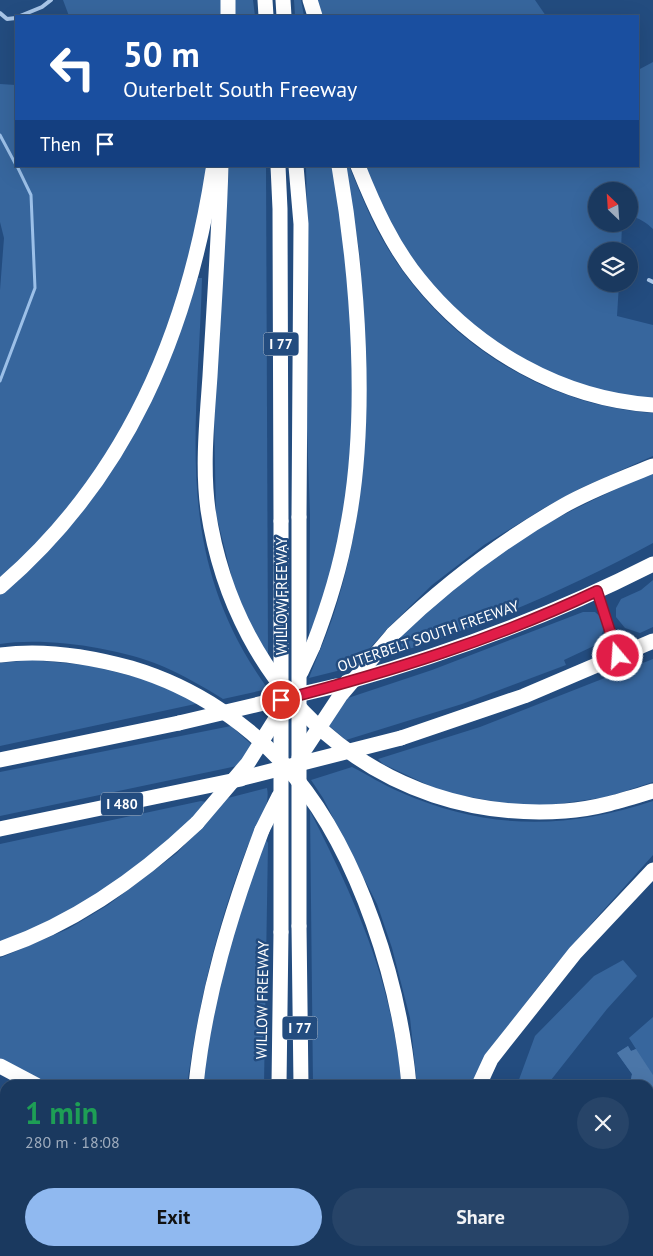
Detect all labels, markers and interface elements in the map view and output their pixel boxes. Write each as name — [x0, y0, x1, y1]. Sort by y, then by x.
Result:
text: 50 m — [123, 31, 200, 77]
icon: left — [40, 35, 105, 100]
text: Outerbelt South Freeway — [123, 75, 357, 103]
icon: arrive — [91, 130, 119, 158]
text: Then — [40, 132, 81, 156]
north arrow — [588, 182, 638, 232]
map controls — [588, 182, 638, 292]
button: layers — [588, 242, 638, 292]
road number: I 77 — [264, 332, 298, 356]
street label: WILLOW FREEWAY — [272, 536, 291, 655]
street label: OUTERBELT SOUTH FREEWAY — [335, 596, 522, 676]
position arrow — [591, 629, 643, 681]
pin — [260, 679, 302, 721]
icon: arrive — [267, 686, 295, 714]
road number: I 480 — [101, 792, 143, 816]
street label: WILLOW FREEWAY — [251, 940, 273, 1059]
road number: I 77 — [282, 1016, 318, 1040]
text: 1 min — [25, 1093, 98, 1132]
button: close — [577, 1097, 629, 1149]
text: 280 m · 18:08 — [25, 1132, 120, 1152]
button: Exit — [25, 1188, 322, 1246]
button: Share — [332, 1188, 629, 1246]

